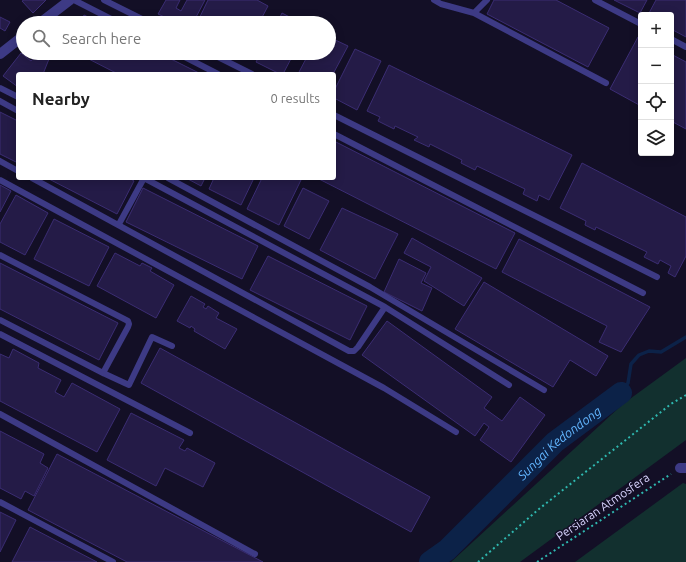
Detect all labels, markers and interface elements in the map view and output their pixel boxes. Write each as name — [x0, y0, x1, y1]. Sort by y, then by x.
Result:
map controls — [638, 12, 674, 156]
button: + — [638, 12, 674, 48]
search box — [16, 16, 336, 60]
icon: search — [30, 27, 52, 49]
text: Search here — [62, 30, 141, 47]
button: − — [638, 48, 674, 84]
button: locate — [638, 84, 674, 120]
text: Nearby — [32, 89, 90, 108]
text: 0 results — [270, 91, 320, 105]
button: layers — [638, 120, 674, 156]
water label: Sungai Kedondong — [514, 403, 603, 483]
street label: Persiaran Atmosfera — [554, 471, 652, 543]

